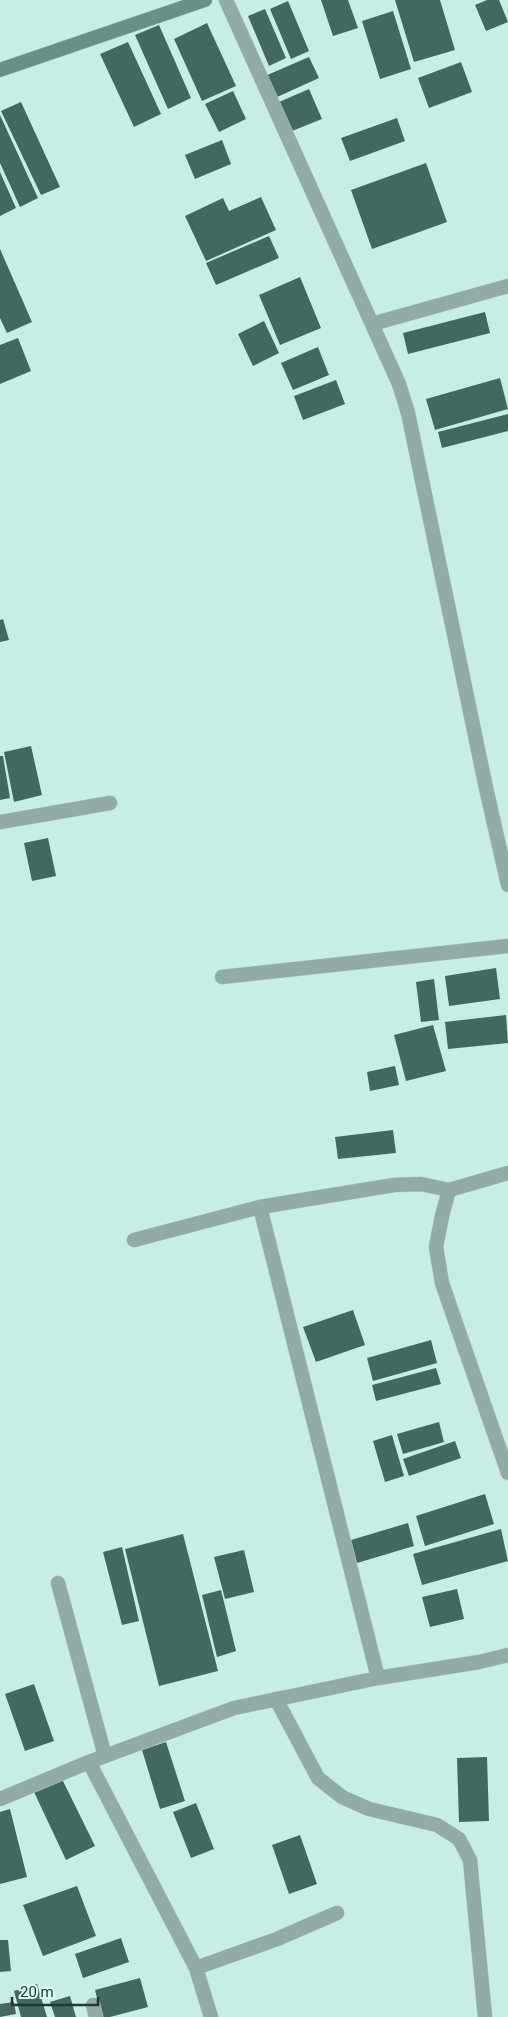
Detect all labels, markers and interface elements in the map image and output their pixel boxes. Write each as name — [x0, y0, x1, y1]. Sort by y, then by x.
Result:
scale bar — [12, 1974, 99, 2006]
text: 20 m — [20, 1983, 54, 2001]

